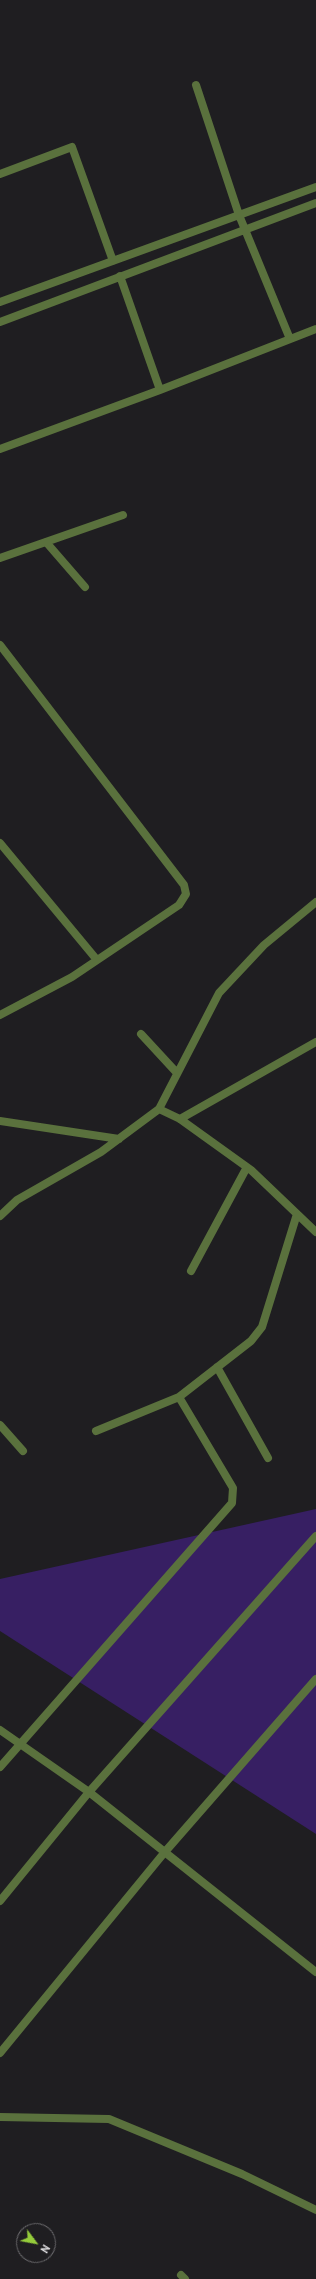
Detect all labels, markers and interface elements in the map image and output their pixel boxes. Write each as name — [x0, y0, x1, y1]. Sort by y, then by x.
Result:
north arrow — [16, 2223, 56, 2263]
text: N — [37, 2242, 53, 2256]

